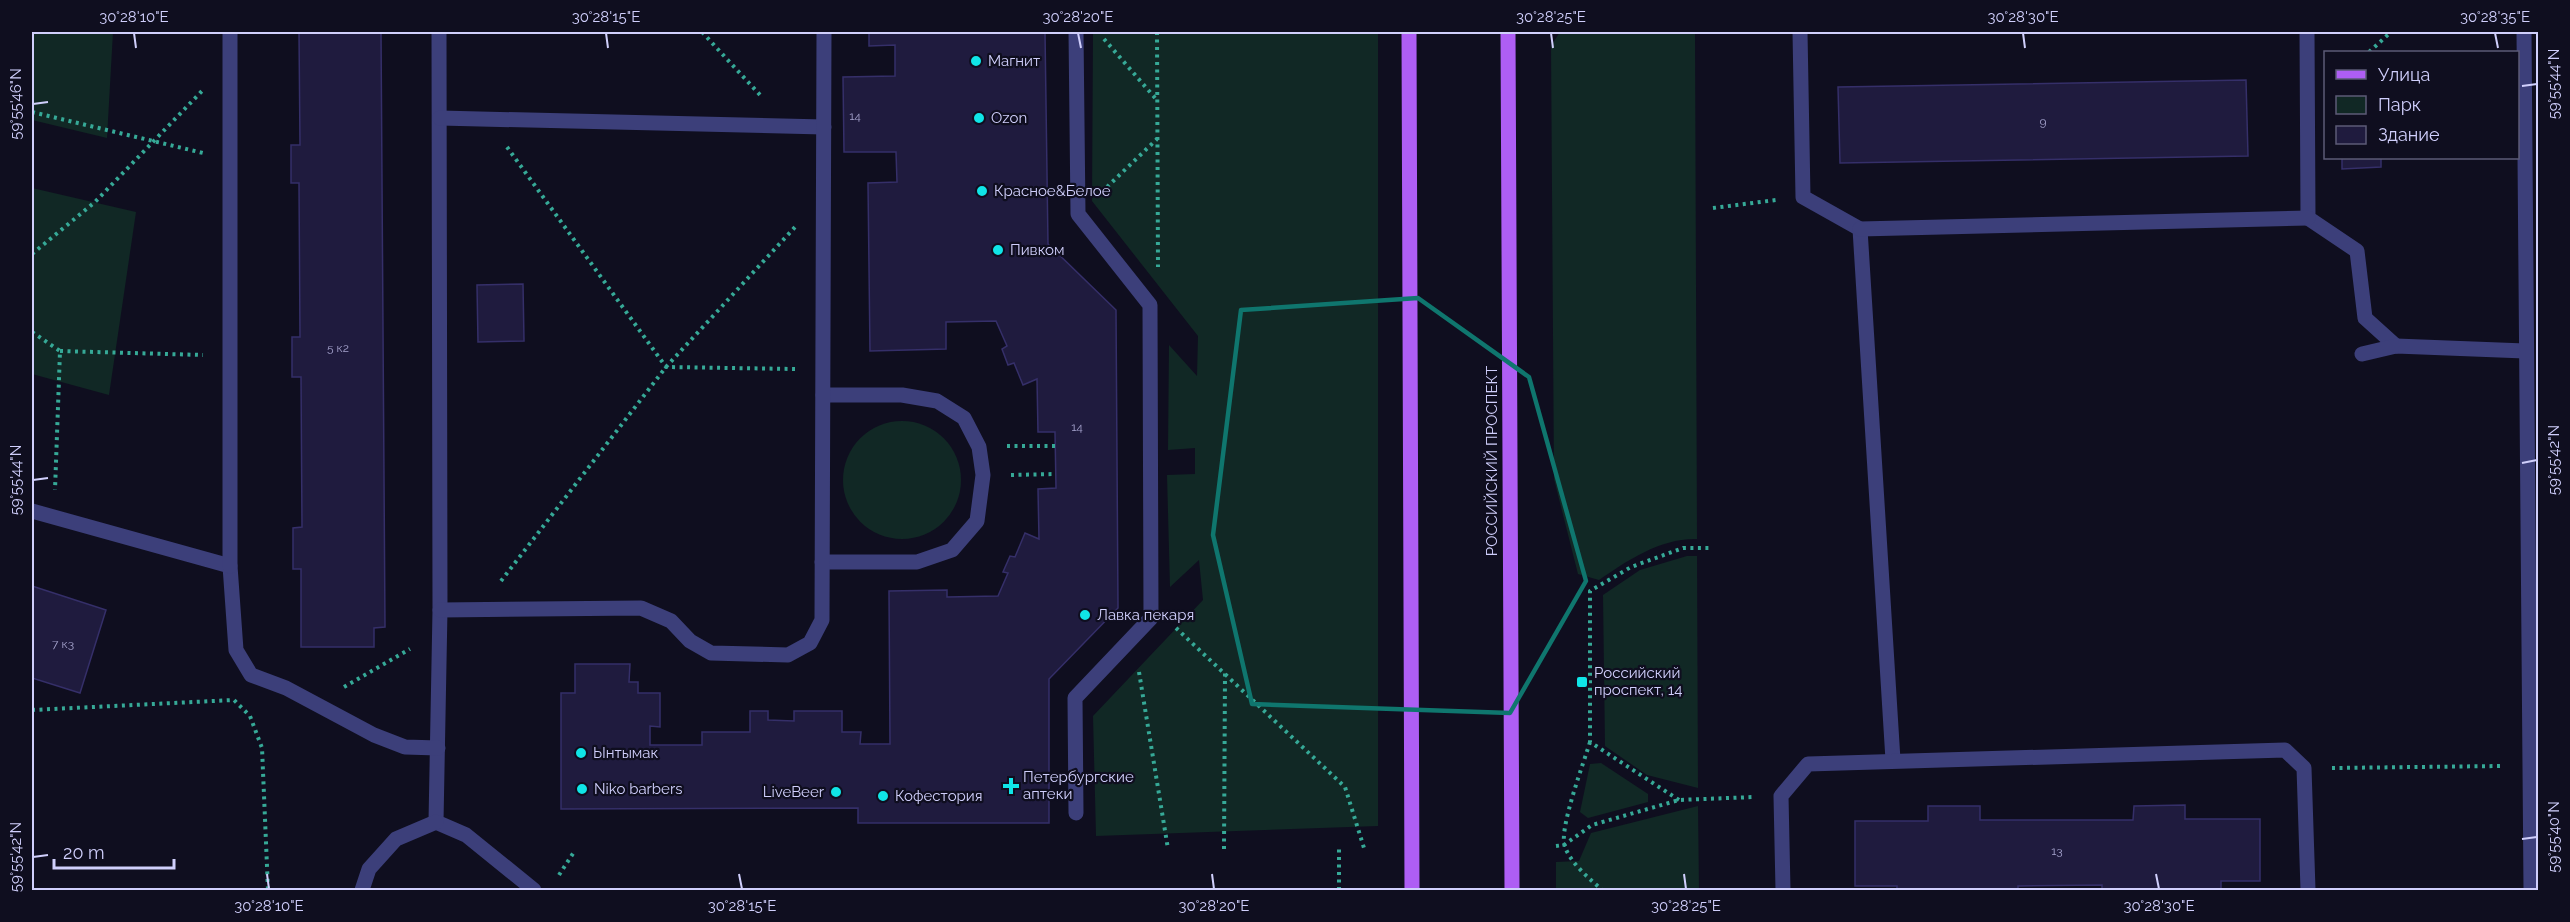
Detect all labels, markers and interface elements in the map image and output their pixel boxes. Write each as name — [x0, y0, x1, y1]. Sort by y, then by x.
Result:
text: 30°28'10"E — [99, 8, 169, 26]
text: 30°28'15"E — [572, 8, 640, 26]
text: 30°28'20"E — [1043, 8, 1113, 26]
text: 30°28'25"E — [1516, 8, 1586, 26]
text: 30°28'30"E — [1987, 8, 2059, 26]
text: 30°28'35"E — [2460, 8, 2530, 26]
text: 59°55'44"N — [2545, 49, 2563, 119]
legend — [2324, 51, 2519, 159]
place label: Магнит — [988, 52, 1040, 70]
marker: Магнит — [969, 54, 983, 68]
text: Улица — [2378, 64, 2430, 85]
text: 59°55'46"N — [7, 68, 25, 140]
text: Парк — [2378, 94, 2421, 115]
house number: 14 — [849, 109, 861, 123]
place label: Ozon — [991, 109, 1027, 127]
marker: Ozon — [972, 111, 986, 125]
house number: 9 — [2039, 115, 2047, 129]
text: Здание — [2378, 124, 2440, 145]
place label: Красное&Белое — [994, 182, 1111, 200]
marker: Красное&Белое — [975, 184, 989, 198]
place label: Пивком — [1010, 241, 1064, 259]
marker: Пивком — [991, 243, 1005, 257]
house number: 5 к2 — [327, 341, 349, 355]
street label: РОССИЙСКИЙ ПРОСПЕКТ — [1483, 366, 1501, 556]
house number: 14 — [1071, 420, 1083, 434]
text: 59°55'42"N — [2545, 425, 2563, 495]
text: 59°55'44"N — [7, 445, 25, 515]
place label: Лавка пекаря — [1097, 606, 1194, 624]
marker: Лавка пекаря — [1078, 608, 1092, 622]
house number: 7 к3 — [52, 637, 74, 651]
place label: Российский проспект, 14 — [1594, 664, 1682, 699]
marker: Российский проспект, 14 — [1575, 675, 1589, 689]
place label: Ынтымак — [593, 744, 659, 762]
marker: Ынтымак — [574, 746, 588, 760]
place label: Петербургские аптеки — [1023, 768, 1134, 803]
marker: Петербургские аптеки — [1004, 779, 1018, 793]
place label: Niko barbers — [594, 780, 682, 798]
marker: Niko barbers — [575, 782, 589, 796]
place label: LiveBeer — [763, 783, 825, 801]
marker: LiveBeer — [829, 785, 843, 799]
place label: Кофестория — [895, 787, 983, 805]
marker: Кофестория — [876, 789, 890, 803]
text: 59°55'40"N — [2545, 801, 2563, 873]
text: 59°55'42"N — [7, 822, 25, 892]
scale bar — [54, 832, 174, 870]
text: 20 m — [63, 842, 105, 863]
house number: 13 — [2051, 844, 2063, 858]
text: 30°28'10"E — [234, 897, 304, 915]
text: 30°28'15"E — [708, 897, 776, 915]
text: 30°28'20"E — [1179, 897, 1249, 915]
text: 30°28'25"E — [1651, 897, 1721, 915]
text: 30°28'30"E — [2123, 897, 2195, 915]

